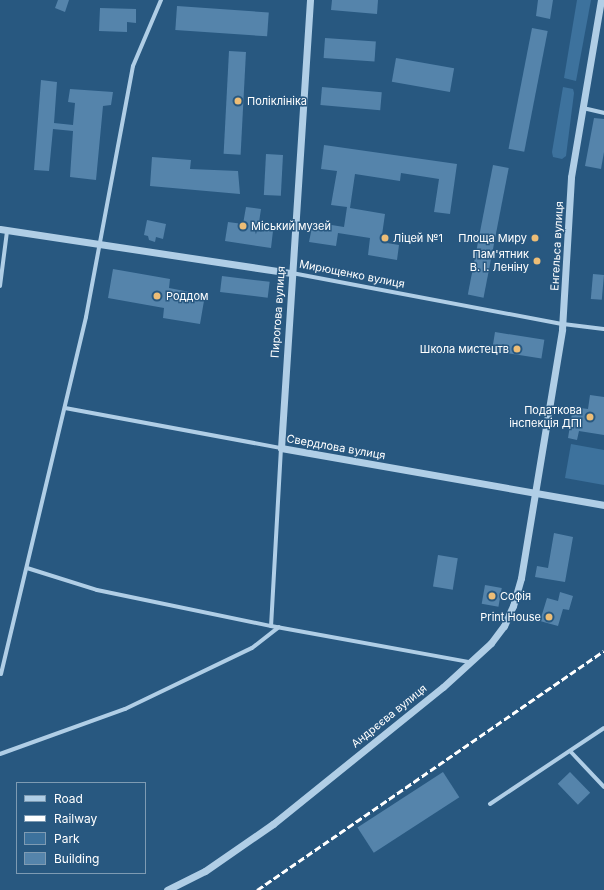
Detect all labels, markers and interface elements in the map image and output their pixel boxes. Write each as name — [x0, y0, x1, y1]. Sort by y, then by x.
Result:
place label: Поліклініка — [247, 94, 307, 108]
marker: Поліклініка — [232, 95, 244, 107]
street label: Енгельса вулиця — [548, 201, 566, 291]
place label: Міський музей — [251, 219, 331, 233]
marker: Міський музей — [238, 221, 248, 231]
place label: Ліцей №1 — [393, 231, 443, 245]
place label: Площа Миру — [458, 231, 527, 245]
marker: Ліцей №1 — [380, 233, 390, 243]
marker: Площа Миру — [530, 233, 540, 243]
place label: Пам'ятник В. І. Леніну — [470, 248, 529, 274]
marker: Пам'ятник В. І. Леніну — [532, 256, 542, 266]
street label: Мирющенко вулиця — [298, 257, 406, 291]
street label: Пирогова вулиця — [268, 266, 288, 358]
place label: Роддом — [166, 289, 208, 303]
marker: Роддом — [151, 290, 163, 302]
place label: Школа мистецтв — [420, 342, 509, 356]
marker: Школа мистецтв — [512, 344, 522, 354]
place label: Податкова інспекція ДПІ — [509, 404, 582, 430]
marker: Податкова інспекція ДПІ — [585, 412, 595, 422]
street label: Свердлова вулиця — [286, 432, 386, 462]
place label: Софія — [500, 589, 531, 603]
marker: Софія — [487, 591, 497, 601]
place label: Print House — [480, 610, 541, 624]
marker: Print House — [544, 612, 554, 622]
street label: Андрєєва вулиця — [349, 682, 429, 750]
legend — [16, 782, 146, 874]
text: Road — [54, 791, 83, 806]
text: Railway — [54, 811, 97, 826]
text: Park — [54, 831, 80, 846]
text: Building — [54, 851, 99, 866]

